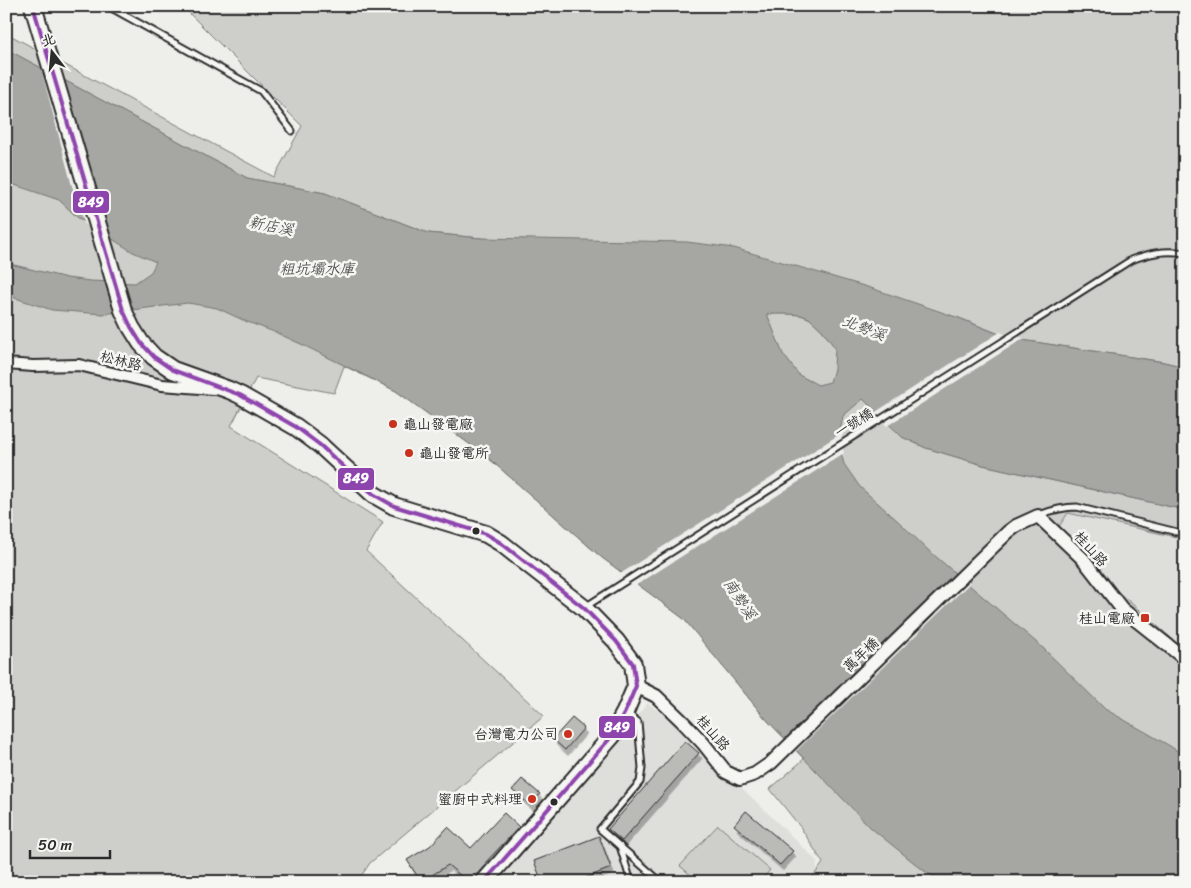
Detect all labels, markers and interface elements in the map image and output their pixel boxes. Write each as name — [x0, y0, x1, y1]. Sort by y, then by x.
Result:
text: 北 — [38, 26, 59, 54]
north arrow — [28, 28, 78, 78]
line badge: 849 — [72, 190, 110, 214]
text: 849 — [77, 190, 104, 215]
water label: 新店溪 — [246, 209, 297, 243]
water label: 粗坑壩水庫 — [279, 256, 356, 282]
water label: 北勢溪 — [838, 308, 891, 349]
street label: 松林路 — [98, 344, 144, 378]
street label: 一號橋 — [830, 401, 878, 445]
place label: 龜山發電廠 — [403, 412, 473, 437]
marker: 龜山發電廠 — [387, 418, 399, 430]
place label: 龜山發電所 — [419, 441, 489, 466]
marker: 龜山發電所 — [403, 447, 415, 459]
text: 849 — [342, 466, 369, 491]
line badge: 849 — [337, 467, 375, 491]
street label: 桂山路 — [1068, 525, 1114, 573]
unlabelled marker — [471, 526, 481, 536]
water label: 南勢溪 — [717, 573, 764, 626]
place label: 桂山電廠 — [1079, 606, 1135, 631]
marker: 桂山電廠 — [1139, 612, 1151, 624]
street label: 萬年橋 — [837, 631, 885, 679]
street label: 桂山路 — [690, 709, 736, 757]
line badge: 849 — [598, 715, 636, 739]
text: 849 — [603, 715, 630, 740]
place label: 台灣電力公司 — [474, 722, 558, 747]
marker: 台灣電力公司 — [562, 728, 574, 740]
place label: 蜜廚中式料理 — [438, 787, 522, 812]
marker: 蜜廚中式料理 — [526, 793, 538, 805]
unlabelled marker — [549, 797, 559, 807]
scale bar — [30, 828, 110, 860]
text: 50 m — [38, 832, 73, 858]

